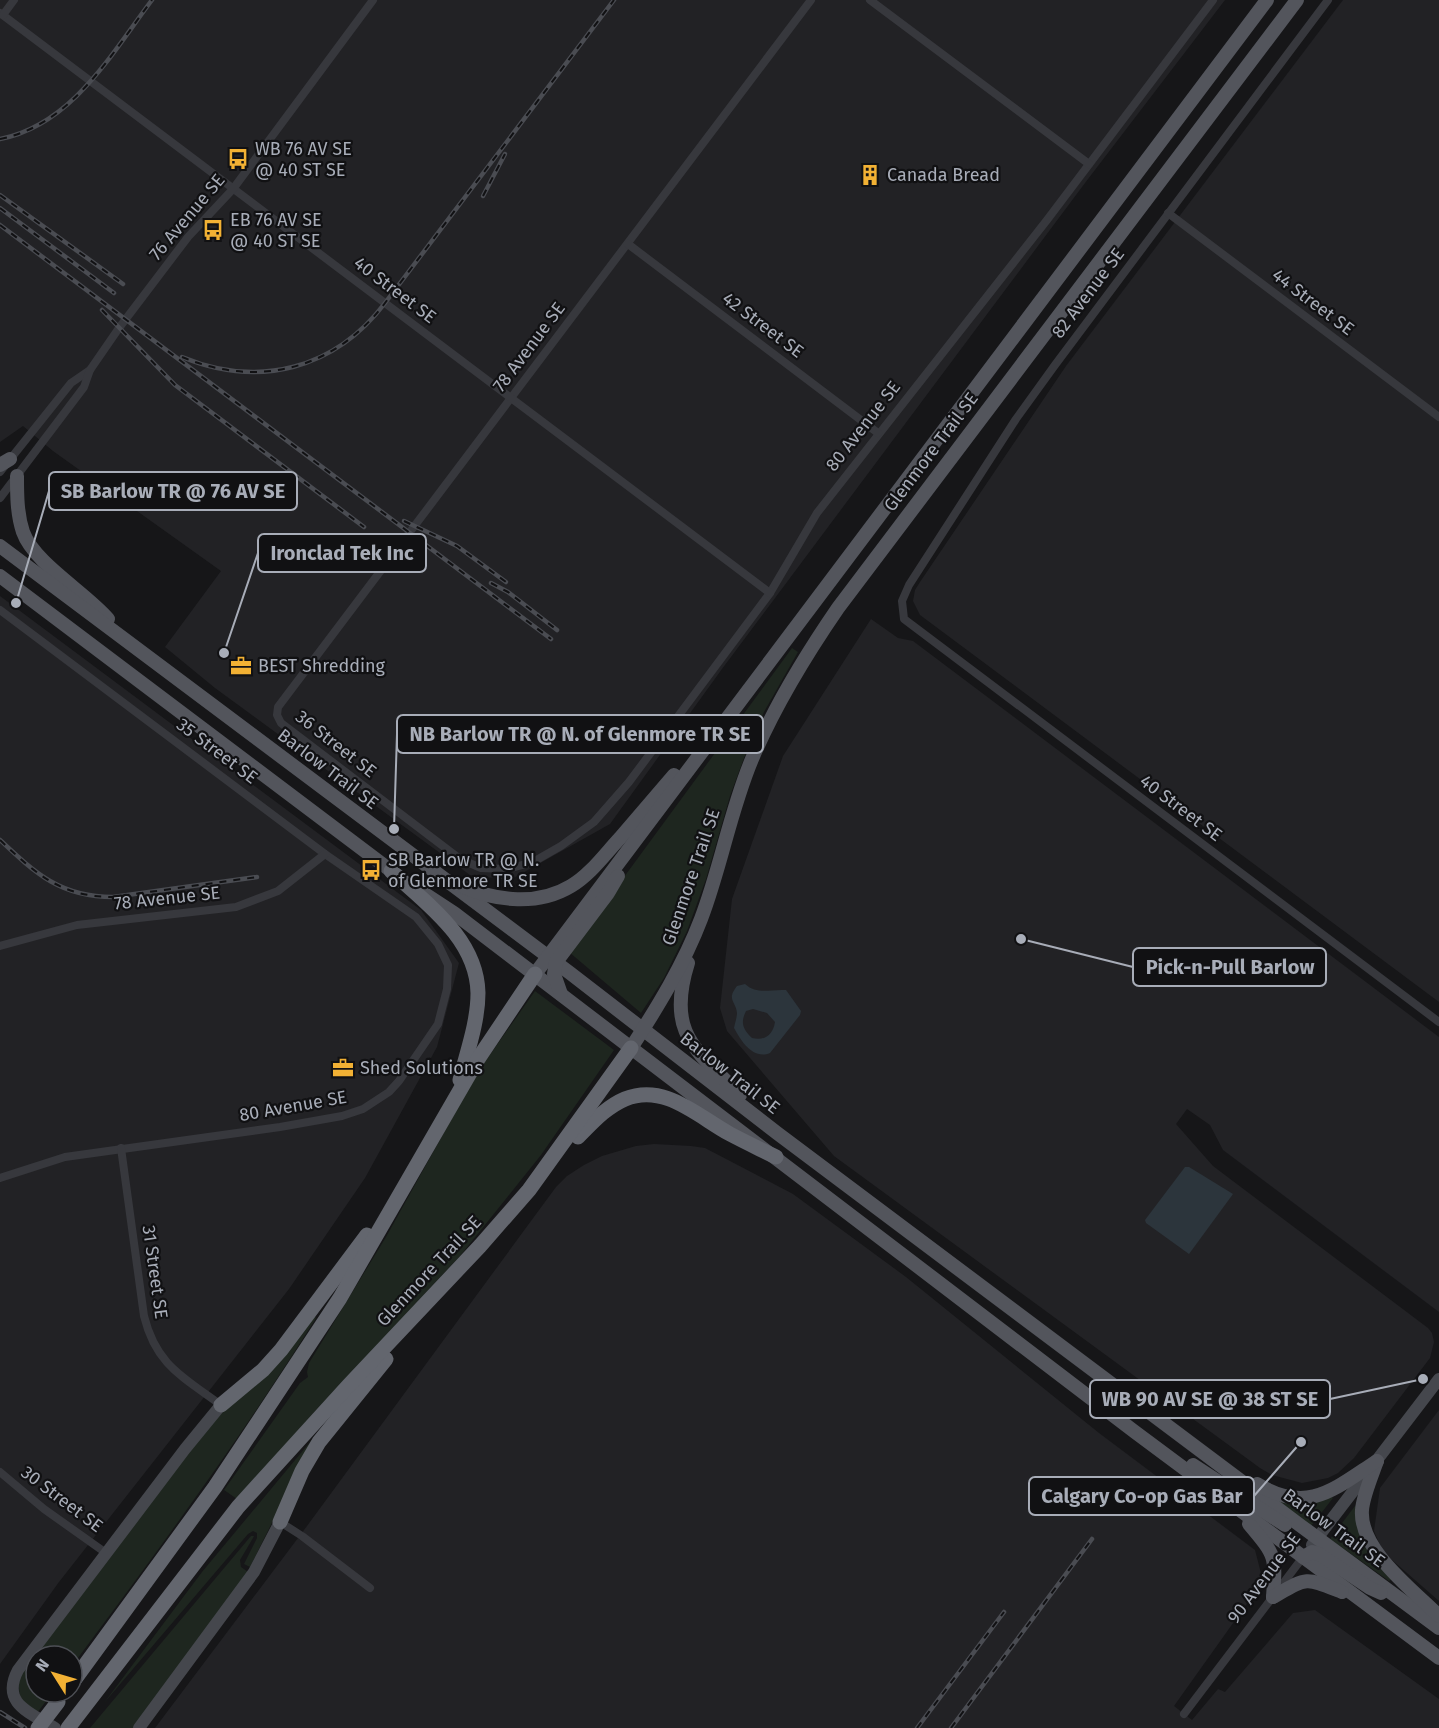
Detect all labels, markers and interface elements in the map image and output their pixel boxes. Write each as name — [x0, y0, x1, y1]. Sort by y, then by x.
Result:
place label: WB 76 AV SE @ 40 ST SE — [255, 138, 352, 181]
bus stop icon: WB 76 AV SE @ 40 ST SE — [226, 147, 250, 171]
building icon: Canada Bread — [858, 163, 882, 187]
place label: Canada Bread — [887, 164, 1000, 186]
street label: 76 Avenue SE — [145, 169, 229, 265]
place label: EB 76 AV SE @ 40 ST SE — [230, 209, 322, 252]
bus stop icon: EB 76 AV SE @ 40 ST SE — [201, 218, 225, 242]
street label: 82 Avenue SE — [1047, 244, 1129, 342]
street label: 40 Street SE — [349, 252, 441, 328]
street label: 44 Street SE — [1268, 264, 1358, 340]
street label: 42 Street SE — [718, 287, 808, 363]
street label: 78 Avenue SE — [488, 298, 570, 396]
street label: 80 Avenue SE — [821, 376, 905, 476]
street label: Glenmore Trail SE — [879, 388, 983, 516]
callout: SB Barlow TR @ 76 AV SE — [49, 472, 297, 510]
text: SB Barlow TR @ 76 AV SE — [61, 479, 285, 503]
callout: Ironclad Tek Inc — [258, 534, 426, 572]
text: Ironclad Tek Inc — [270, 541, 414, 565]
office icon: BEST Shredding — [229, 654, 253, 678]
place label: BEST Shredding — [258, 655, 386, 677]
street label: 36 Street SE — [291, 706, 381, 782]
street label: 35 Street SE — [172, 713, 262, 789]
callout: NB Barlow TR @ N. of Glenmore TR SE — [397, 715, 763, 753]
text: NB Barlow TR @ N. of Glenmore TR SE — [409, 722, 751, 746]
street label: Barlow Trail SE — [273, 724, 383, 814]
street label: 40 Street SE — [1135, 770, 1227, 846]
street label: Glenmore Trail SE — [657, 806, 725, 948]
place label: SB Barlow TR @ N. of Glenmore TR SE — [388, 849, 539, 892]
bus stop icon: SB Barlow TR @ N. of Glenmore TR SE — [359, 858, 383, 882]
street label: 78 Avenue SE — [113, 882, 221, 914]
callout: Pick-n-Pull Barlow — [1133, 948, 1326, 986]
text: Pick-n-Pull Barlow — [1146, 955, 1314, 979]
street label: Barlow Trail SE — [676, 1027, 784, 1119]
office icon: Shed Solutions — [331, 1056, 355, 1080]
place label: Shed Solutions — [360, 1057, 483, 1079]
street label: 80 Avenue SE — [238, 1086, 348, 1126]
street label: Glenmore Trail SE — [372, 1211, 486, 1331]
street label: 31 Street SE — [138, 1224, 172, 1320]
callout: WB 90 AV SE @ 38 ST SE — [1090, 1380, 1330, 1418]
text: WB 90 AV SE @ 38 ST SE — [1102, 1387, 1318, 1411]
street label: 30 Street SE — [17, 1461, 107, 1537]
callout: Calgary Co-op Gas Bar — [1029, 1477, 1254, 1515]
text: Calgary Co-op Gas Bar — [1041, 1484, 1244, 1508]
street label: Barlow Trail SE — [1279, 1484, 1389, 1572]
street label: 90 Avenue SE — [1223, 1528, 1305, 1628]
north arrow — [24, 1644, 84, 1704]
text: N — [32, 1655, 53, 1675]

